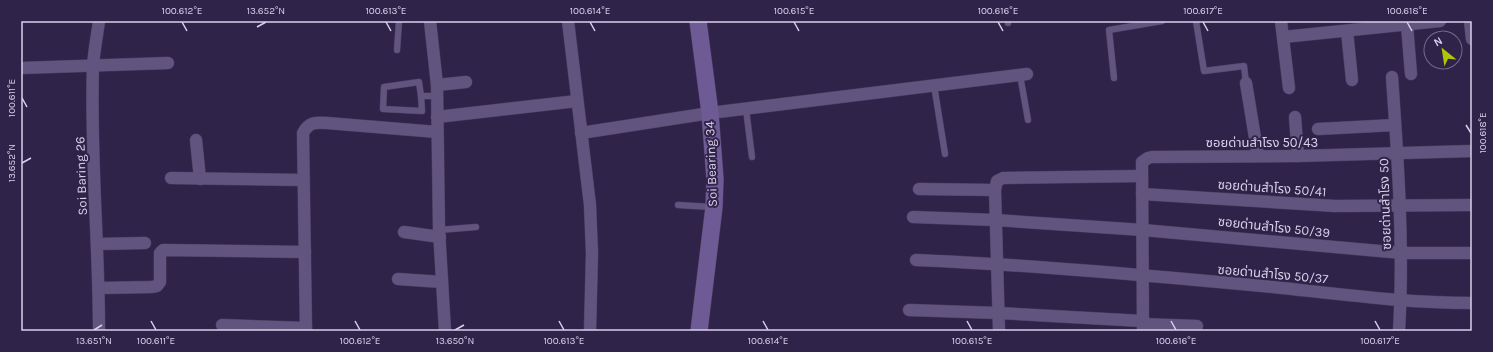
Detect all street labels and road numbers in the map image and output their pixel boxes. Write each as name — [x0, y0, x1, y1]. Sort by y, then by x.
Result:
street label: Soi Bearing 34 — [702, 121, 720, 207]
street label: ซอยด่านสำโรง 50/43 — [1206, 135, 1318, 150]
street label: Soi Baring 26 — [72, 136, 90, 216]
street label: ซอยด่านสำโรง 50 — [1376, 158, 1394, 250]
street label: ซอยด่านสำโรง 50/41 — [1217, 177, 1327, 199]
street label: ซอยด่านสำโรง 50/39 — [1217, 214, 1331, 240]
street label: ซอยด่านสำโรง 50/37 — [1217, 262, 1329, 286]

